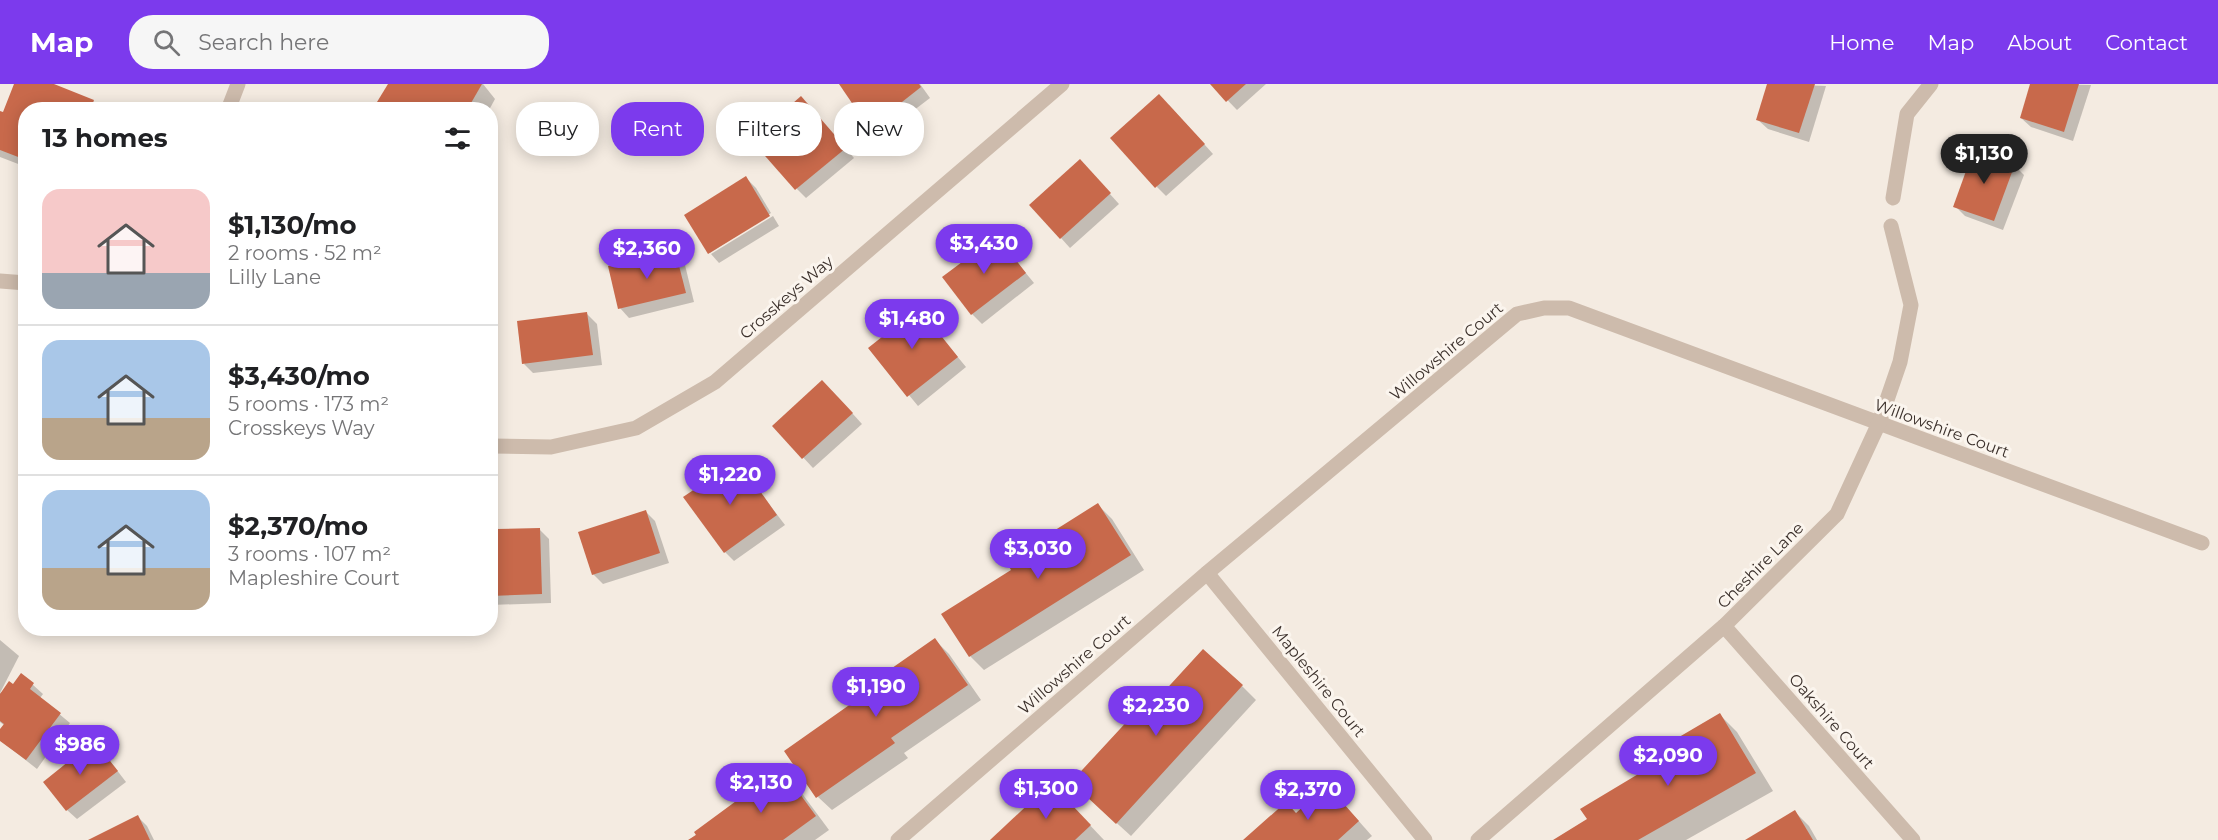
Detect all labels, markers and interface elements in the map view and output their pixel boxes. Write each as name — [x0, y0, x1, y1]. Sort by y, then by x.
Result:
search box — [129, 15, 549, 69]
text: Map — [30, 25, 93, 59]
icon: search — [150, 26, 183, 59]
text: Search here — [198, 29, 329, 56]
text: Home — [1829, 30, 1894, 55]
text: Map — [1927, 30, 1974, 55]
text: About — [2007, 30, 2072, 55]
text: Contact — [2105, 30, 2188, 55]
chip: Buy — [516, 102, 599, 156]
chip: Rent — [611, 102, 704, 156]
chip: Filters — [716, 102, 822, 156]
chip: New — [834, 102, 924, 156]
text: 13 homes — [42, 122, 168, 154]
icon: filters — [441, 122, 474, 155]
pin: $1,130 — [1935, 134, 2033, 185]
text: $1,130 — [1955, 141, 2013, 165]
text: $1,130/mo — [228, 209, 357, 241]
icon: home — [90, 213, 162, 285]
pin: $3,430 — [935, 224, 1033, 275]
pin: $2,360 — [598, 229, 696, 280]
text: $3,430 — [950, 231, 1018, 255]
text: $2,360 — [613, 236, 681, 260]
text: 2 rooms · 52 m² — [228, 241, 382, 265]
street label: Crosskeys Way — [736, 252, 837, 343]
text: Lilly Lane — [228, 265, 321, 289]
street label: Willowshire Court — [1386, 298, 1507, 404]
pin: $1,480 — [863, 299, 961, 350]
text: $1,480 — [879, 306, 945, 330]
text: $3,430/mo — [228, 360, 370, 392]
icon: home — [90, 364, 162, 436]
text: 5 rooms · 173 m² — [228, 392, 389, 416]
street label: Willowshire Court — [1872, 395, 2012, 462]
text: Crosskeys Way — [228, 416, 375, 440]
pin: $1,220 — [681, 455, 779, 506]
text: $1,220 — [698, 462, 762, 486]
text: $2,370/mo — [228, 510, 368, 542]
icon: home — [90, 514, 162, 586]
street label: Cheshire Lane — [1713, 518, 1807, 612]
pin: $3,030 — [989, 529, 1087, 580]
text: $3,030 — [1004, 536, 1072, 560]
text: 3 rooms · 107 m² — [228, 542, 391, 566]
text: Mapleshire Court — [228, 566, 400, 590]
street label: Willowshire Court — [1014, 610, 1135, 718]
street label: Mapleshire Court — [1268, 622, 1370, 741]
pin: $1,190 — [827, 667, 925, 718]
street label: Oakshire Court — [1785, 670, 1879, 773]
text: $1,190 — [846, 674, 906, 698]
pin: $2,230 — [1107, 686, 1205, 737]
text: $2,230 — [1122, 693, 1190, 717]
pin: $986 — [44, 725, 116, 776]
text: $986 — [54, 732, 106, 756]
pin: $2,090 — [1619, 736, 1717, 787]
text: $2,090 — [1633, 743, 1703, 767]
pin: $2,130 — [712, 763, 810, 814]
pin: $1,300 — [997, 769, 1095, 820]
text: $2,130 — [730, 770, 792, 794]
pin: $2,370 — [1259, 770, 1357, 821]
text: $1,300 — [1014, 776, 1078, 800]
text: $2,370 — [1274, 777, 1342, 801]

